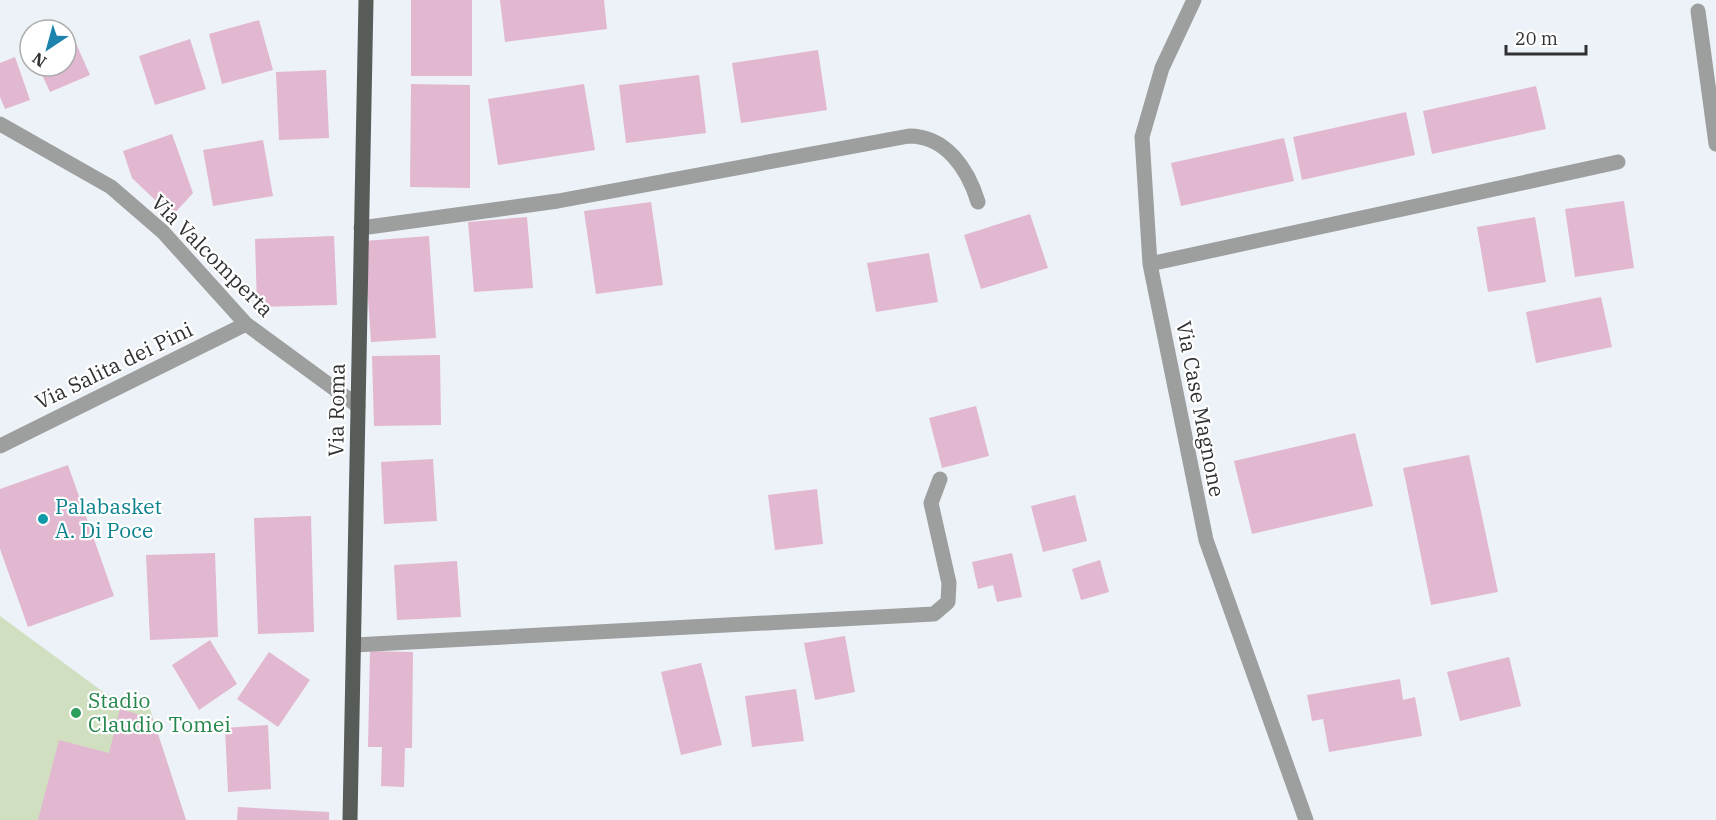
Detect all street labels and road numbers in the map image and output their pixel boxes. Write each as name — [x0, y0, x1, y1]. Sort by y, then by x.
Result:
street label: Via Valcomperta — [146, 188, 280, 322]
street label: Via Salita dei Pini — [30, 315, 197, 415]
street label: Via Case Magnone — [1170, 318, 1232, 499]
street label: Via Roma — [321, 363, 351, 457]

